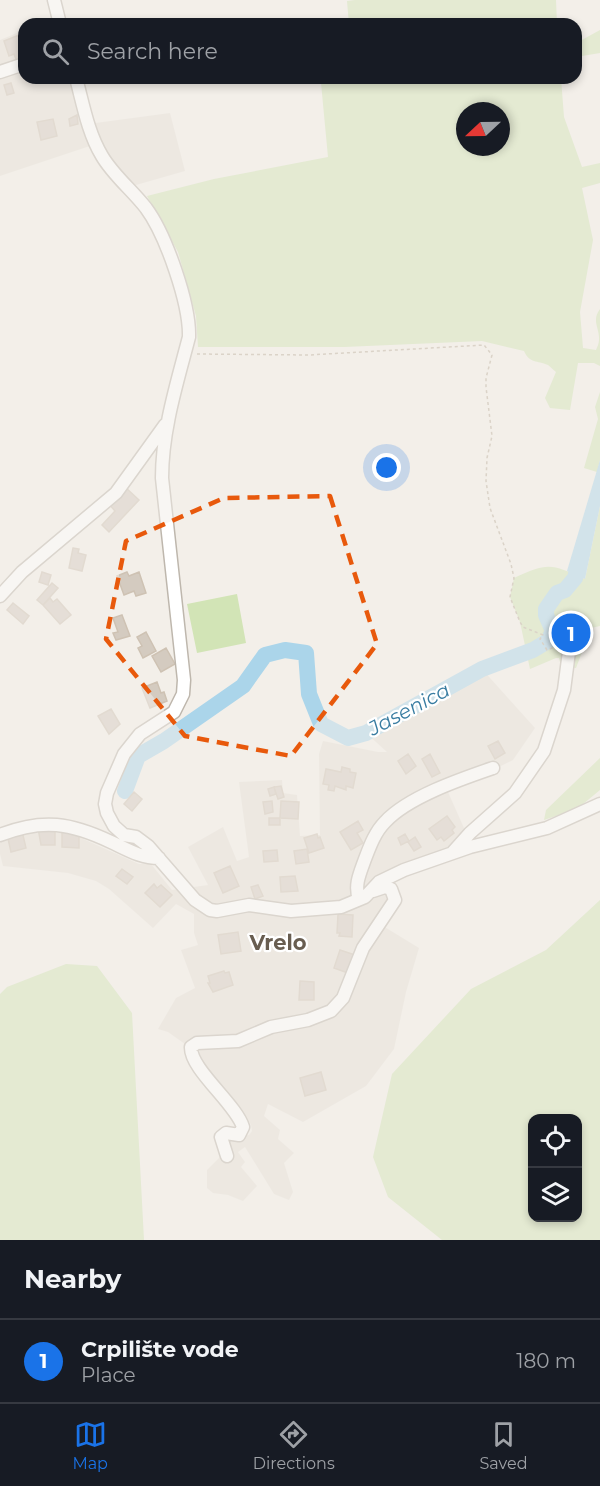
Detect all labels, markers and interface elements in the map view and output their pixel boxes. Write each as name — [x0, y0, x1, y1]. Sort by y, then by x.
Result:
search box — [18, 18, 582, 84]
icon: search — [39, 35, 72, 68]
text: Search here — [87, 38, 218, 65]
north arrow — [456, 102, 510, 156]
your location — [372, 453, 401, 482]
pin: 1 — [552, 610, 590, 656]
water label: Jasenica — [363, 678, 454, 741]
district label: Vrelo — [248, 930, 307, 955]
map controls — [528, 1114, 582, 1222]
button: locate — [528, 1114, 582, 1168]
button: layers — [528, 1168, 582, 1222]
text: Nearby — [24, 1263, 121, 1295]
text: Crpilište vode — [81, 1336, 239, 1363]
text: 1 — [40, 1349, 47, 1373]
text: 180 m — [516, 1349, 576, 1373]
text: Place — [81, 1363, 136, 1387]
tab: Map — [72, 1418, 108, 1473]
tab: Directions — [253, 1418, 335, 1473]
tab: Saved — [480, 1418, 528, 1473]

